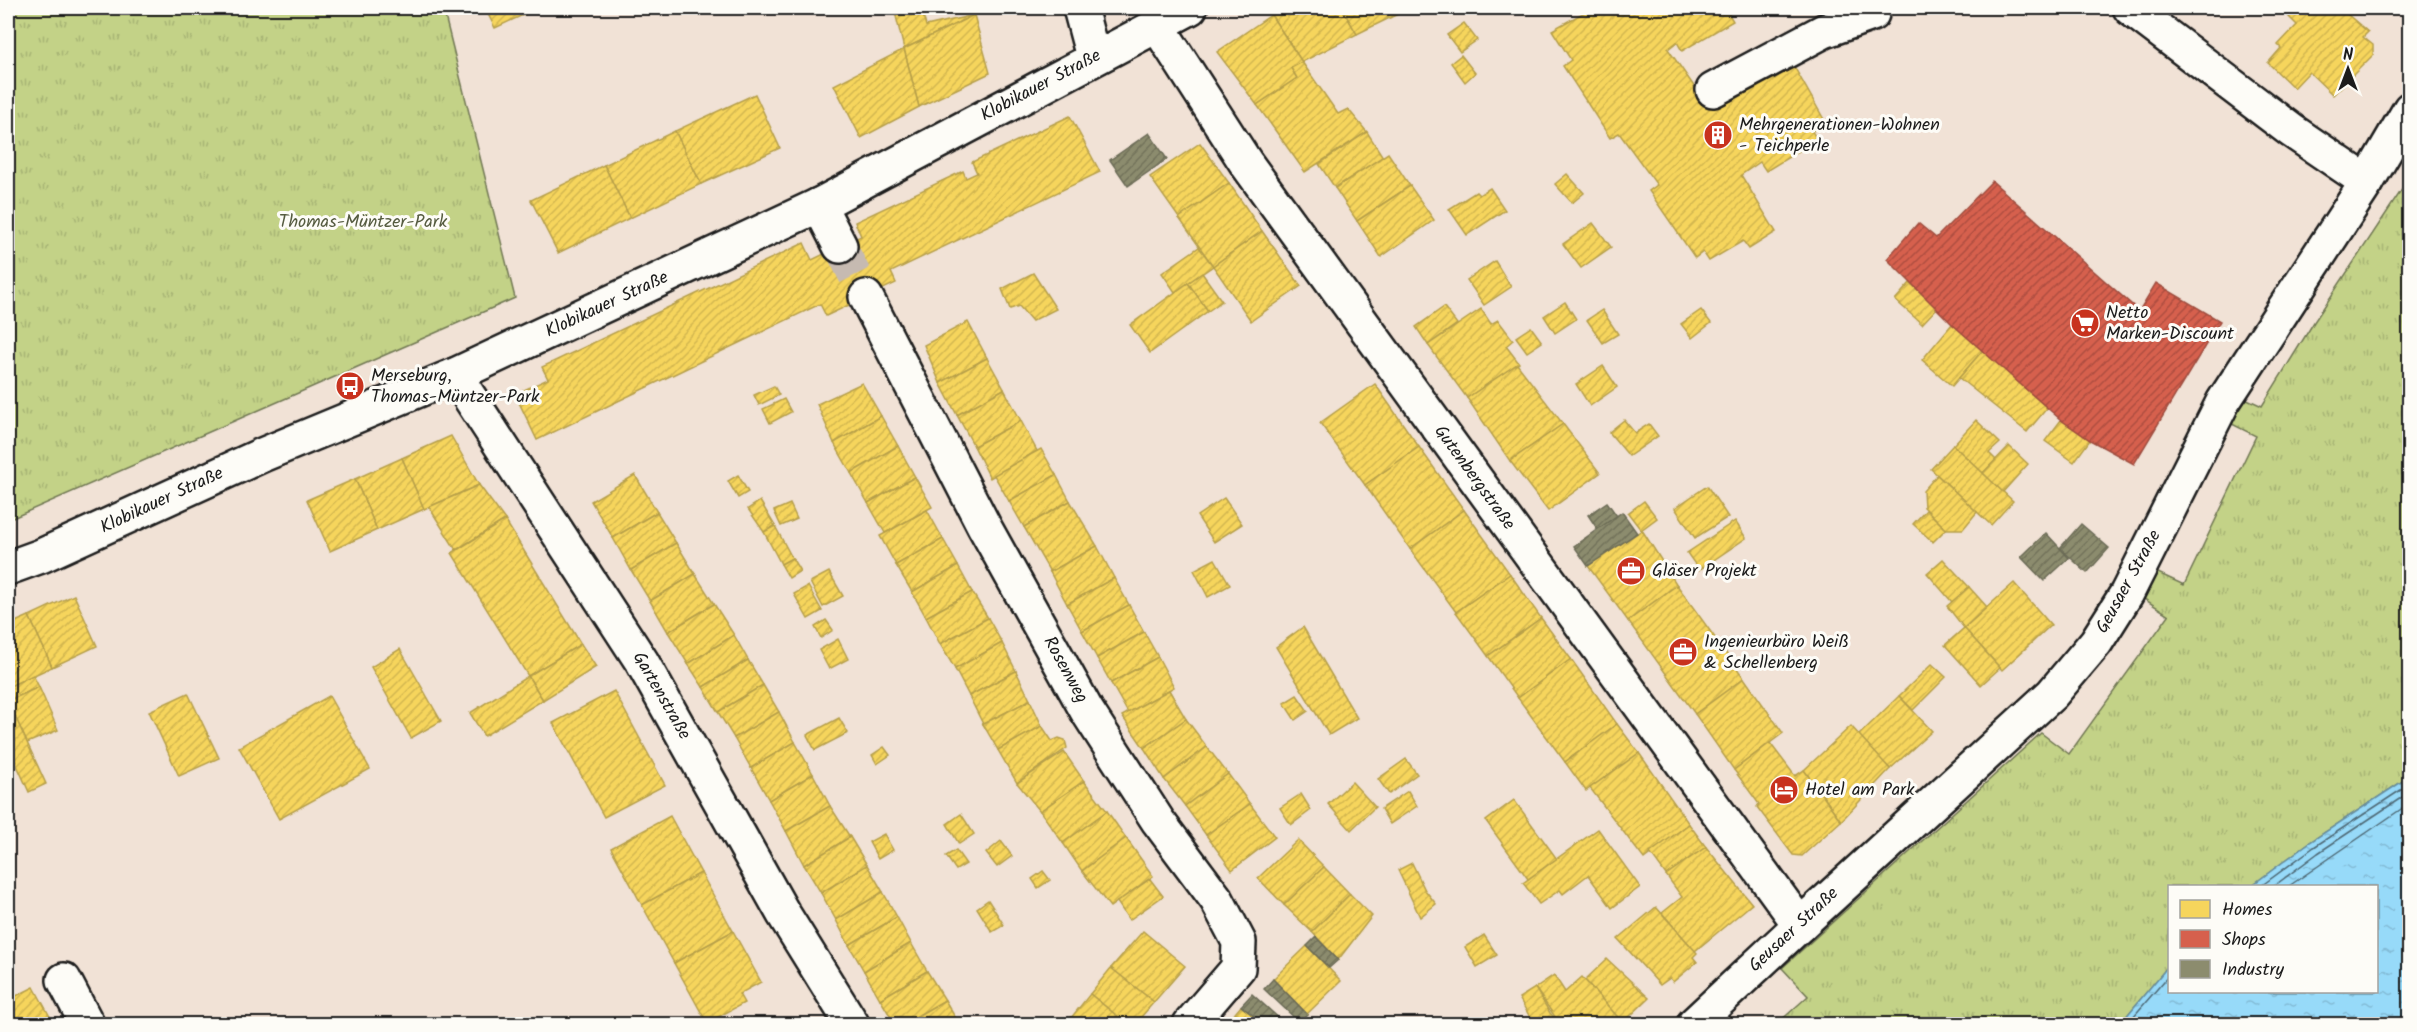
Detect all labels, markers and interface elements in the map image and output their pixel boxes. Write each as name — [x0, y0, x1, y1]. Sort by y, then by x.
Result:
north arrow — [2318, 39, 2378, 99]
street label: Klobikauer Straße — [975, 42, 1107, 130]
text: N — [2343, 43, 2353, 68]
place label: Mehrgenerationen-Wohnen - Teichperle — [1739, 111, 1940, 161]
building icon: Mehrgenerationen-Wohnen - Teichperle — [1702, 119, 1734, 151]
park label: Thomas-Müntzer-Park — [279, 208, 448, 237]
street label: Klobikauer Straße — [540, 264, 674, 346]
place label: Netto Marken-Discount — [2106, 299, 2235, 349]
supermarket icon: Netto Marken-Discount — [2069, 307, 2101, 339]
place label: Merseburg, Thomas-Müntzer-Park — [371, 362, 540, 412]
bus stop icon: Merseburg, Thomas-Müntzer-Park — [334, 370, 366, 402]
street label: Gutenbergstraße — [1426, 419, 1522, 537]
street label: Klobikauer Straße — [95, 460, 229, 542]
street label: Geusaer Straße — [2089, 525, 2169, 639]
office icon: Gläser Projekt — [1615, 555, 1647, 587]
place label: Gläser Projekt — [1652, 557, 1758, 586]
place label: Ingenieurbüro Weiß & Schellenberg — [1704, 628, 1849, 678]
street label: Rosenweg — [1035, 631, 1095, 709]
office icon: Ingenieurbüro Weiß & Schellenberg — [1667, 636, 1699, 668]
street label: Gartenstraße — [624, 646, 698, 746]
hotel icon: Hotel am Park — [1768, 774, 1800, 806]
place label: Hotel am Park — [1805, 776, 1915, 805]
street label: Geusaer Straße — [1742, 880, 1846, 980]
legend — [2168, 885, 2378, 993]
text: Homes — [2222, 896, 2273, 925]
text: Shops — [2222, 926, 2266, 955]
text: Industry — [2222, 956, 2284, 985]

